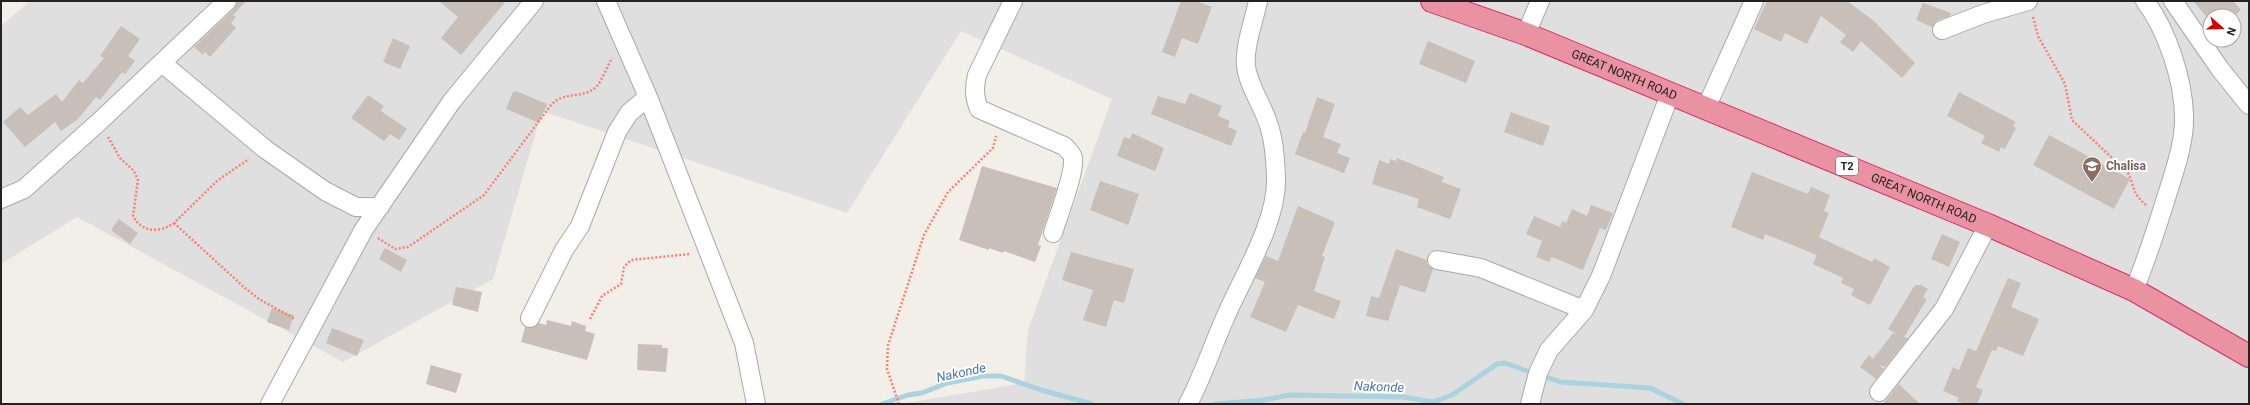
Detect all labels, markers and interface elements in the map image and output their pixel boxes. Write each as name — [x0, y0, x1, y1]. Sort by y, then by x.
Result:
north arrow — [2202, 8, 2242, 48]
text: N — [2223, 25, 2238, 37]
street label: GREAT NORTH ROAD — [1569, 47, 1679, 103]
school or university icon: Chalisa — [2081, 155, 2103, 183]
road number: T2 — [1836, 157, 1858, 175]
place label: Chalisa — [2106, 159, 2147, 173]
street label: GREAT NORTH ROAD — [1869, 170, 1979, 227]
water label: Nakonde — [935, 360, 988, 385]
water label: Nakonde — [1354, 378, 1405, 395]

